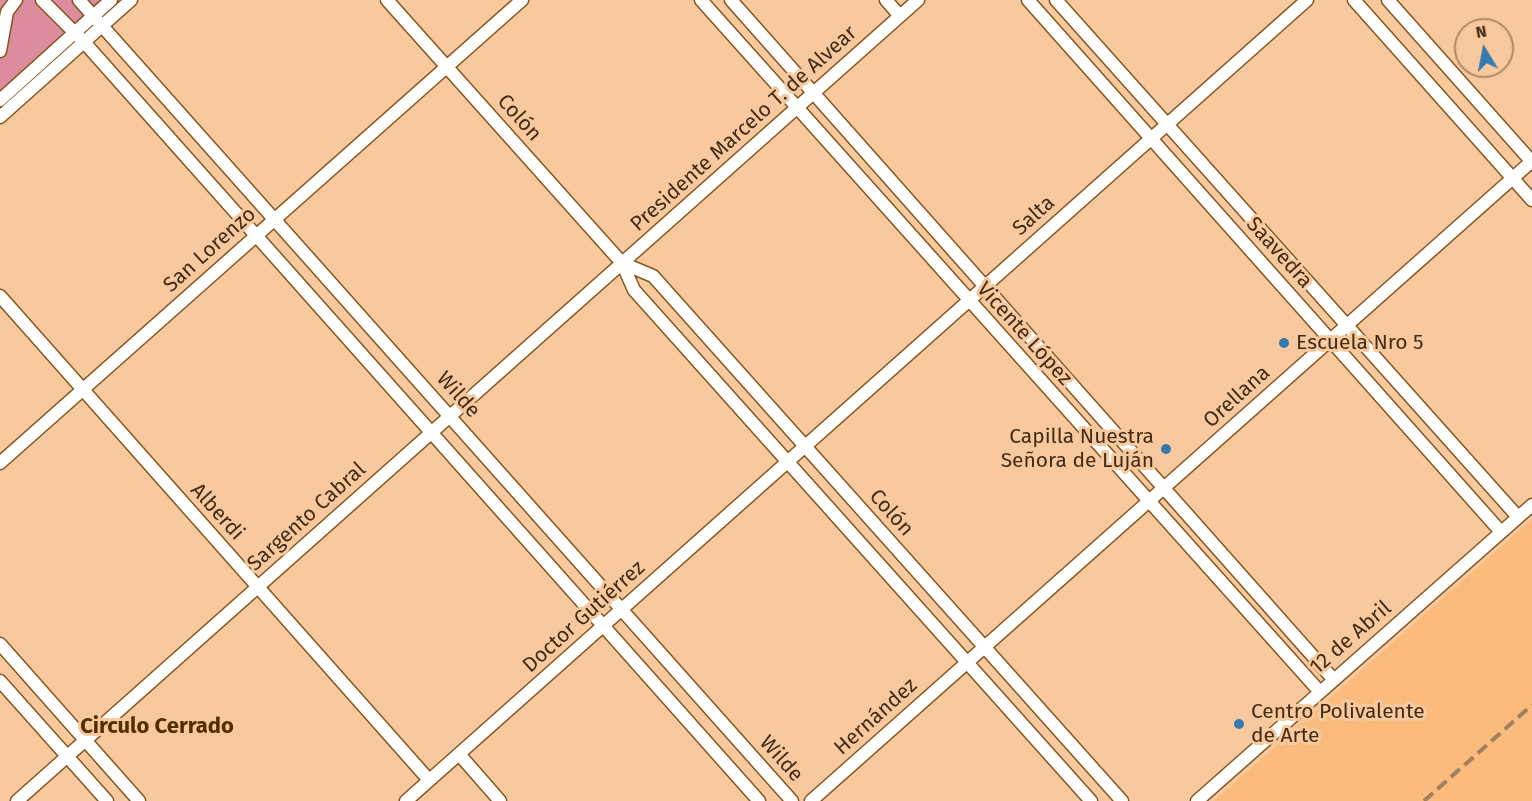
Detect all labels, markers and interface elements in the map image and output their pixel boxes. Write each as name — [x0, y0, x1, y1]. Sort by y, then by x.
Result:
north arrow — [1454, 18, 1514, 78]
street label: Presidente Marcelo T. de Alvear — [626, 21, 862, 237]
text: N — [1474, 21, 1488, 42]
street label: Colón — [491, 89, 547, 147]
street label: Salta — [1008, 191, 1060, 241]
street label: San Lorenzo — [159, 202, 261, 298]
street label: Saavedra — [1241, 212, 1317, 294]
street label: Vicente López — [971, 277, 1077, 391]
place label: Escuela Nro 5 — [1296, 330, 1424, 356]
marker: Escuela Nro 5 — [1277, 336, 1291, 350]
street label: Orellana — [1199, 361, 1275, 433]
street label: Wilde — [431, 367, 485, 423]
place label: Capilla Nuestra Señora de Luján — [1001, 424, 1154, 474]
marker: Capilla Nuestra Señora de Luján — [1159, 442, 1173, 456]
street label: Sargento Cabral — [243, 457, 371, 577]
street label: Alberdi — [185, 478, 249, 546]
street label: Colón — [863, 484, 919, 542]
street label: Doctor Gutiérrez — [518, 556, 650, 678]
street label: 12 de Abril — [1305, 596, 1397, 680]
street label: Hernández — [829, 673, 923, 761]
place label: Centro Polivalente de Arte — [1251, 699, 1425, 749]
district label: Circulo Cerrado — [80, 714, 234, 740]
marker: Centro Polivalente de Arte — [1232, 717, 1246, 731]
street label: Wilde — [754, 731, 808, 787]

